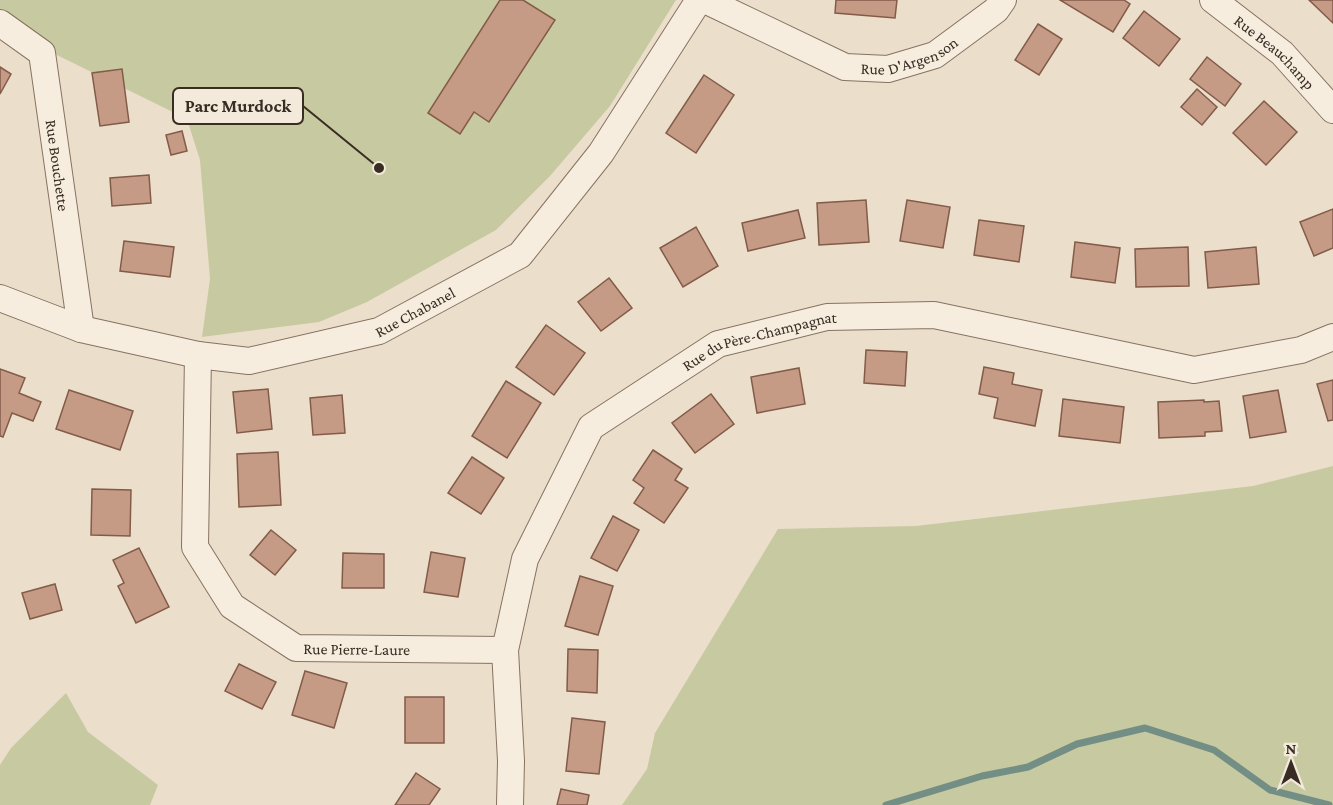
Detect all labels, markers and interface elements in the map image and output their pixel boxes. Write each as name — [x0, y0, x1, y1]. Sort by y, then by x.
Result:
street label: Rue Beauchamp — [1231, 12, 1318, 93]
street label: Rue D'Argenson — [860, 33, 961, 78]
callout: Parc Murdock — [173, 88, 303, 124]
text: Parc Murdock — [185, 96, 291, 116]
street label: Rue Bouchette — [43, 119, 72, 212]
street label: Rue Chabanel — [372, 284, 458, 341]
street label: Rue du Père-Champagnat — [679, 309, 838, 374]
street label: Rue Pierre-Laure — [303, 640, 410, 658]
north arrow — [1261, 733, 1321, 793]
text: N — [1286, 740, 1297, 757]

